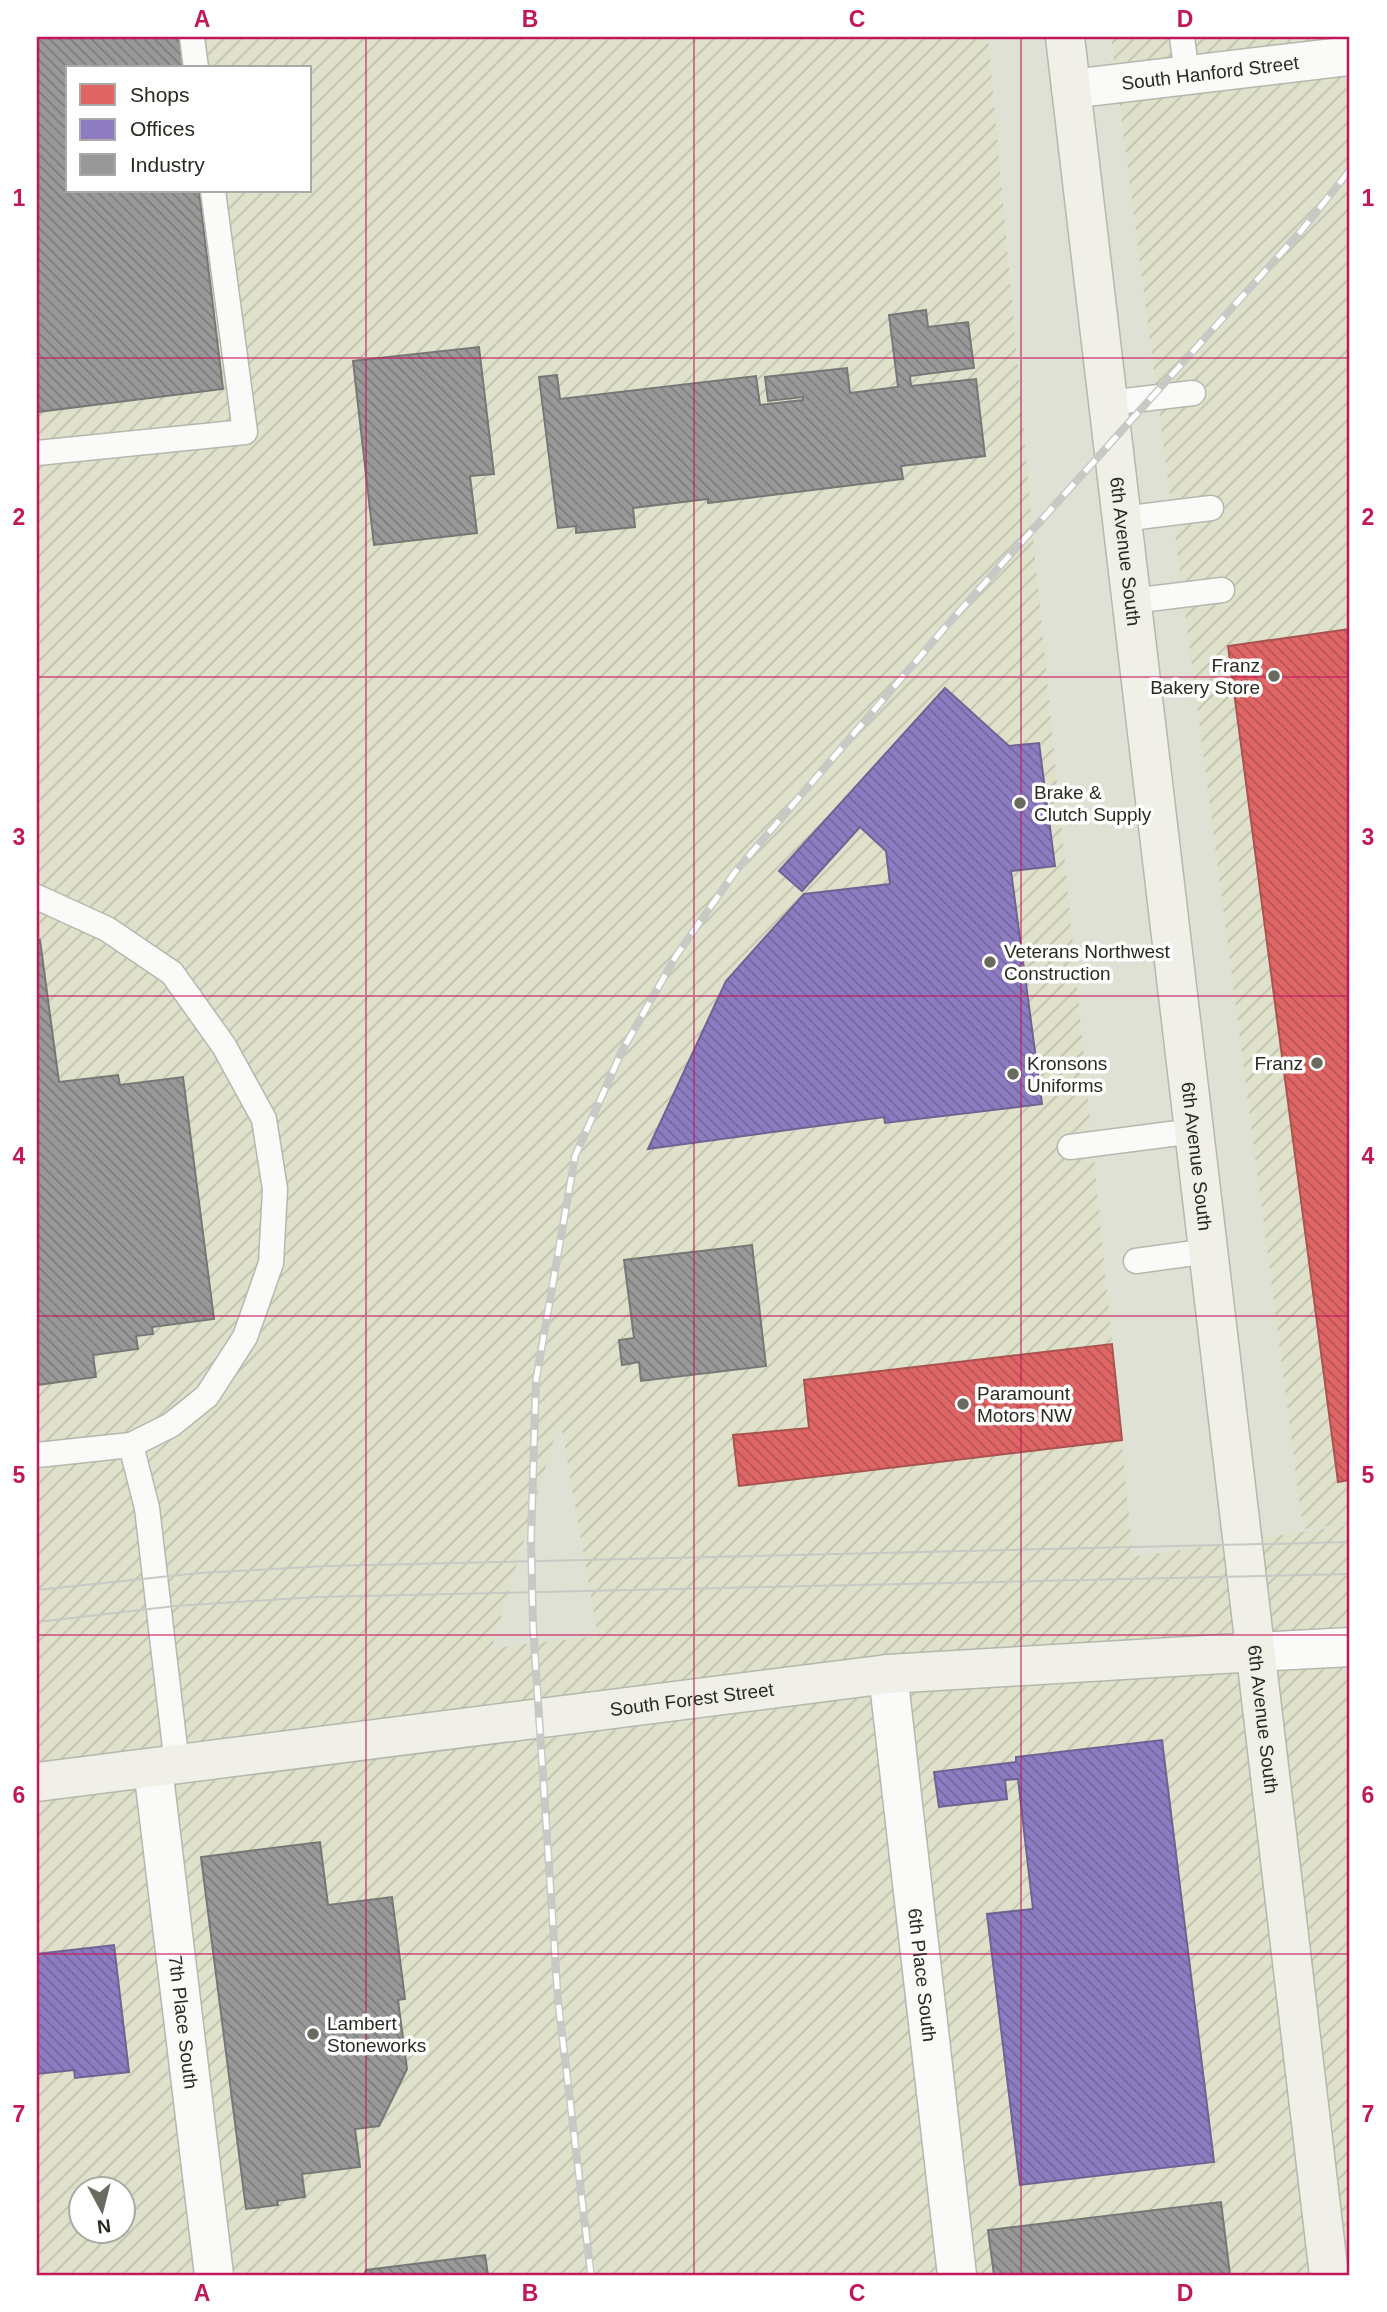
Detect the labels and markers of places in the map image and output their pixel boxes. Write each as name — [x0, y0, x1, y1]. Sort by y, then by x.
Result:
place label: Franz Bakery Store — [1150, 655, 1260, 698]
marker: Franz Bakery Store — [1266, 668, 1282, 684]
place label: Brake & Clutch Supply — [1034, 782, 1152, 825]
marker: Brake & Clutch Supply — [1012, 795, 1028, 811]
place label: Veterans Northwest Construction — [1004, 941, 1171, 984]
marker: Veterans Northwest Construction — [982, 954, 998, 970]
place label: Kronsons Uniforms — [1027, 1053, 1107, 1096]
place label: Franz — [1254, 1053, 1303, 1074]
marker: Franz — [1309, 1055, 1325, 1071]
marker: Kronsons Uniforms — [1005, 1066, 1021, 1082]
place label: Paramount Motors NW — [977, 1383, 1072, 1426]
marker: Paramount Motors NW — [955, 1396, 971, 1412]
place label: Lambert Stoneworks — [327, 2013, 426, 2056]
marker: Lambert Stoneworks — [305, 2026, 321, 2042]

